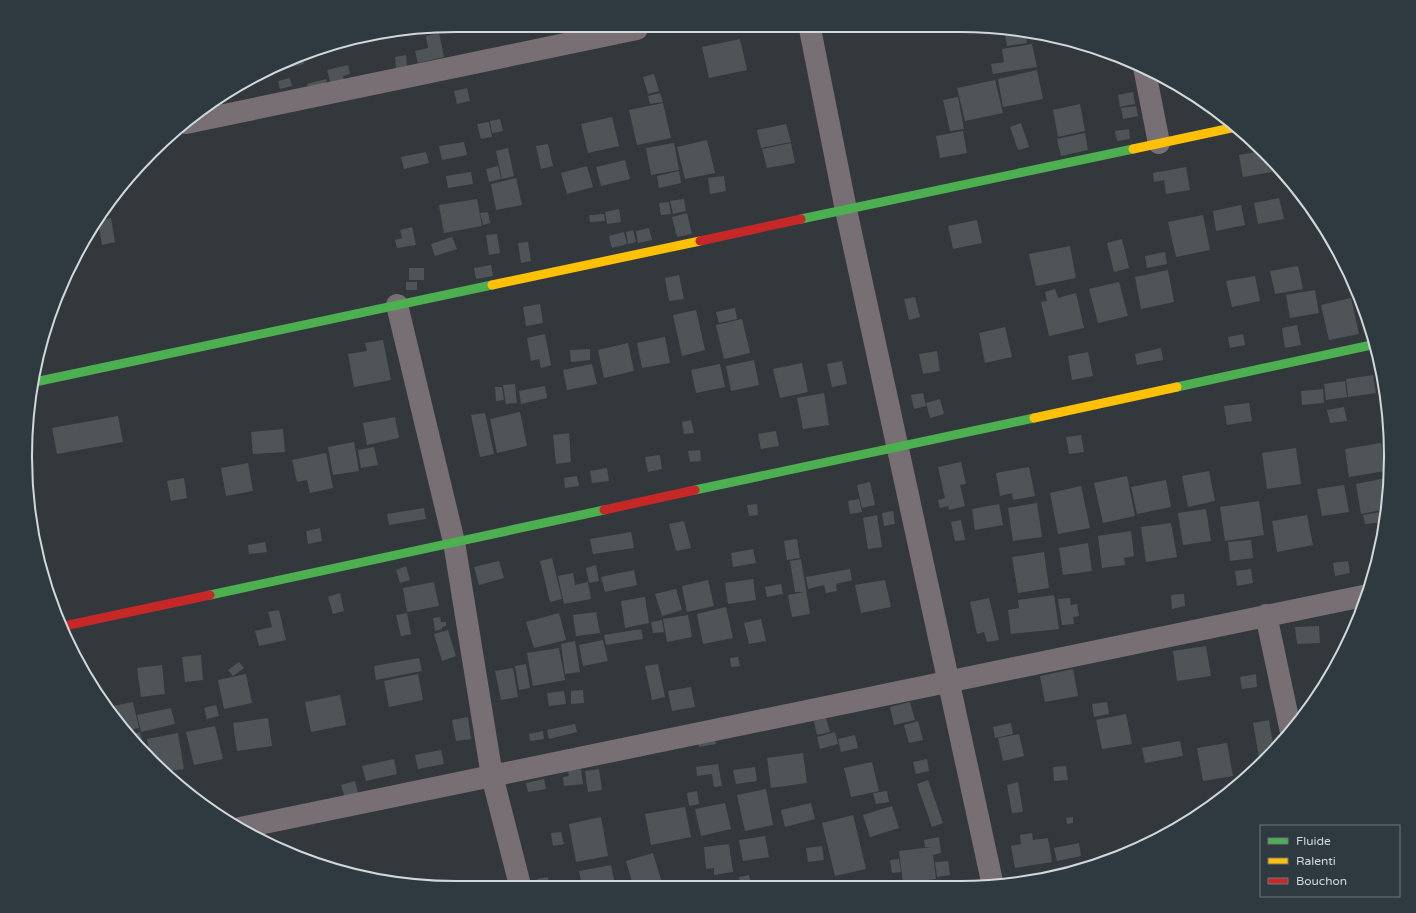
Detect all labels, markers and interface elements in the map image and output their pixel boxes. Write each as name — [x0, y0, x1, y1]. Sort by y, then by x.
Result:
legend — [1260, 825, 1400, 897]
text: Fluide — [1296, 834, 1331, 848]
text: Ralenti — [1296, 854, 1336, 868]
text: Bouchon — [1296, 874, 1347, 888]

